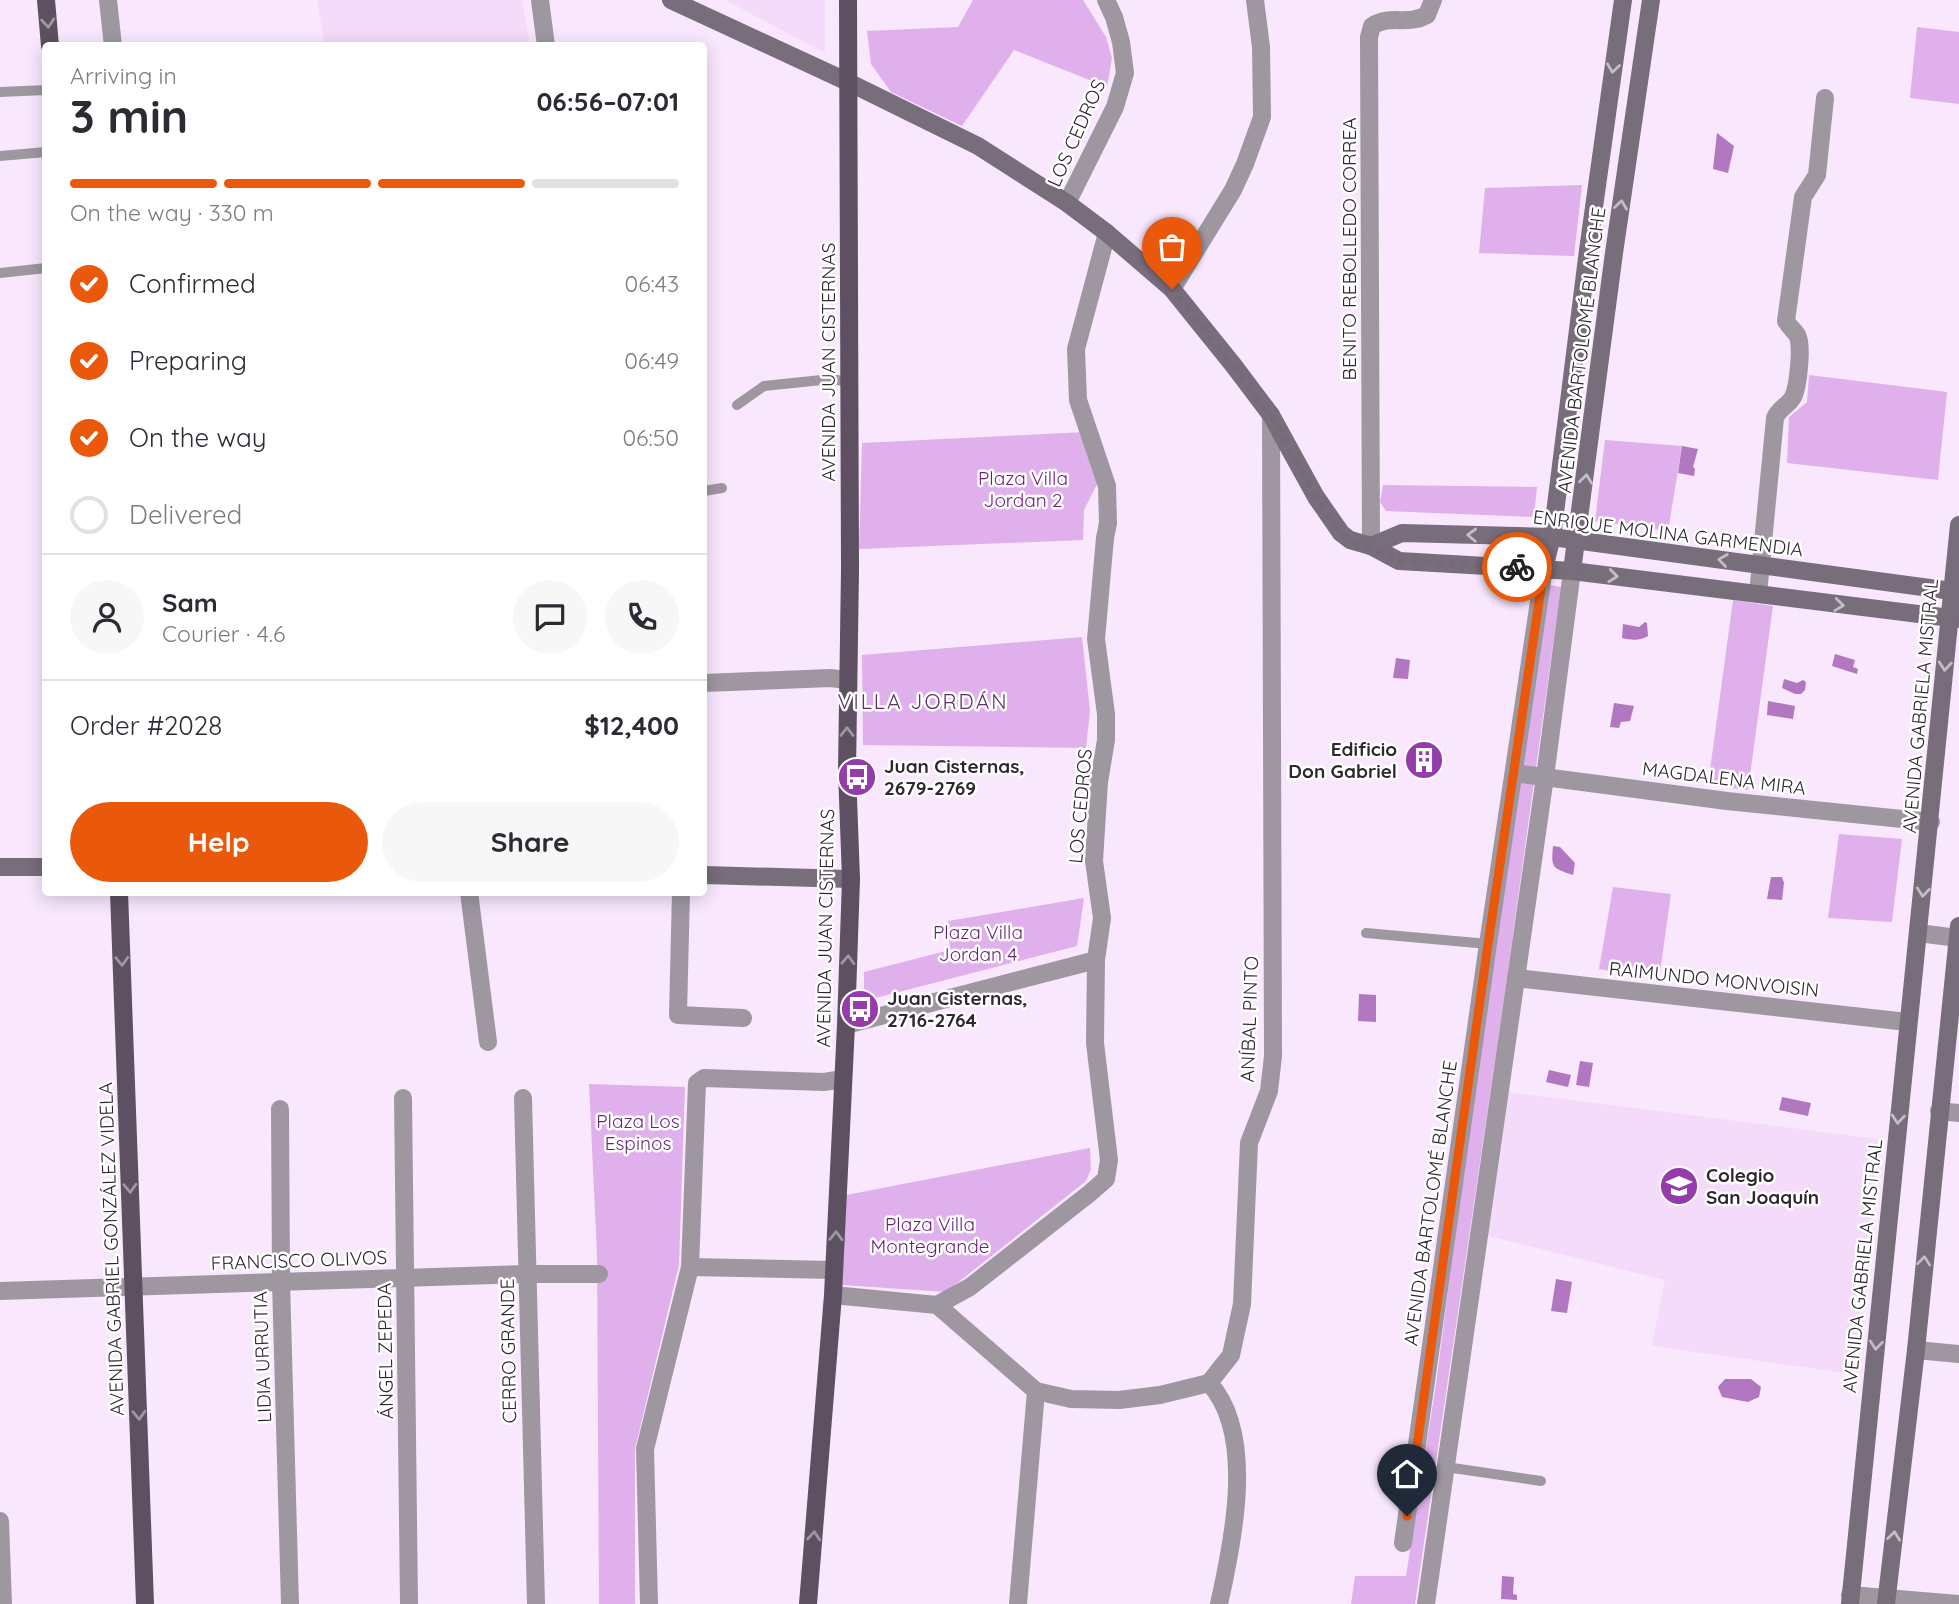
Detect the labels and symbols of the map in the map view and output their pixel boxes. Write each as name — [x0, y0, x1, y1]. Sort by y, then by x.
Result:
one-way arrow — [40, 18, 55, 29]
one-way arrow — [1606, 62, 1621, 73]
street label: LOS CEDROS — [1042, 76, 1110, 190]
street label: BENITO REBOLLEDO CORREA — [1337, 118, 1361, 380]
one-way arrow — [1614, 199, 1629, 211]
street label: AVENIDA BARTOLOMÉ BLANCHE — [1552, 206, 1610, 494]
pin — [1142, 217, 1202, 289]
street label: AVENIDA JUAN CISTERNAS — [816, 243, 840, 481]
park label: Plaza Villa Jordan 2 — [978, 466, 1068, 512]
one-way arrow — [1578, 473, 1593, 485]
street label: ENRIQUE MOLINA GARMENDIA — [1532, 505, 1804, 561]
one-way arrow — [1467, 528, 1478, 543]
courier — [1482, 532, 1552, 602]
one-way arrow — [1717, 552, 1729, 567]
one-way arrow — [1607, 568, 1619, 583]
street label: AVENIDA GABRIELA MISTRAL — [1897, 578, 1943, 834]
one-way arrow — [1833, 597, 1845, 612]
one-way arrow — [1938, 661, 1953, 672]
district label: VILLA JORDÁN — [837, 688, 1009, 714]
one-way arrow — [839, 726, 855, 737]
place label: Edificio Don Gabriel — [1288, 737, 1397, 783]
building icon: Edificio Don Gabriel — [1403, 739, 1445, 781]
street label: LOS CEDROS — [1063, 748, 1097, 864]
place label: Juan Cisternas, 2679-2769 — [884, 754, 1025, 800]
bus stop icon: Juan Cisternas, 2679-2769 — [836, 756, 878, 798]
street label: MAGDALENA MIRA — [1641, 756, 1807, 800]
street label: AVENIDA JUAN CISTERNAS — [811, 808, 839, 1048]
one-way arrow — [1915, 887, 1930, 898]
park label: Plaza Villa Jordan 4 — [933, 920, 1023, 966]
one-way arrow — [841, 954, 856, 965]
one-way arrow — [114, 955, 129, 966]
street label: ANÍBAL PINTO — [1235, 955, 1263, 1083]
street label: RAIMUNDO MONVOISIN — [1608, 956, 1820, 1002]
place label: Juan Cisternas, 2716-2764 — [887, 986, 1028, 1032]
bus stop icon: Juan Cisternas, 2716-2764 — [839, 988, 881, 1030]
street label: AVENIDA BARTOLOMÉ BLANCHE — [1398, 1059, 1462, 1347]
street label: AVENIDA GABRIEL GONZÁLEZ VIDELA — [93, 1082, 129, 1416]
park label: Plaza Los Espinos — [596, 1109, 680, 1155]
one-way arrow — [1891, 1113, 1906, 1124]
street label: AVENIDA GABRIELA MISTRAL — [1837, 1138, 1887, 1394]
place label: Colegio San Joaquín — [1706, 1163, 1819, 1209]
school or university icon: Colegio San Joaquín — [1658, 1165, 1700, 1207]
one-way arrow — [123, 1183, 138, 1194]
park label: Plaza Villa Montegrande — [871, 1212, 989, 1258]
one-way arrow — [828, 1230, 843, 1241]
street label: FRANCISCO OLIVOS — [210, 1245, 388, 1275]
one-way arrow — [1916, 1256, 1931, 1267]
street label: CERRO GRANDE — [495, 1278, 521, 1424]
street label: ÁNGEL ZEPEDA — [372, 1283, 398, 1419]
street label: LIDIA URRUTIA — [248, 1291, 276, 1423]
one-way arrow — [1869, 1340, 1884, 1351]
one-way arrow — [131, 1410, 146, 1421]
pin — [1377, 1444, 1437, 1516]
one-way arrow — [806, 1530, 821, 1541]
one-way arrow — [1886, 1530, 1901, 1542]

